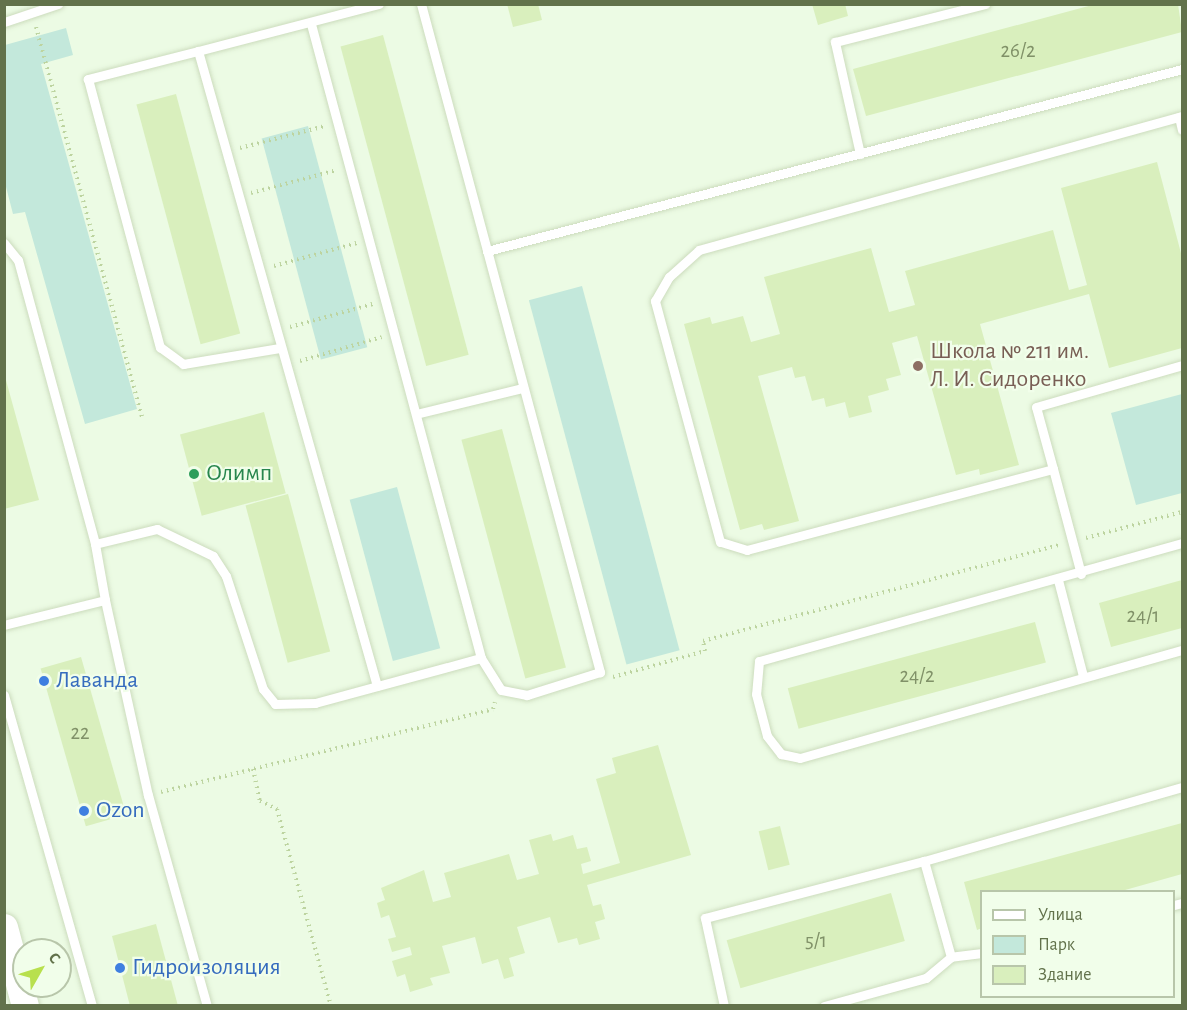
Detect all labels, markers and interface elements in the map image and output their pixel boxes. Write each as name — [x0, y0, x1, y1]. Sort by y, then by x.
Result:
house number: 26/2 — [1000, 38, 1036, 64]
place label: Школа № 211 им. Л. И. Сидоренко — [930, 338, 1089, 394]
marker: Школа № 211 им. Л. И. Сидоренко — [911, 359, 925, 373]
place label: Олимп — [206, 460, 272, 488]
marker: Олимп — [187, 467, 201, 481]
house number: 24/1 — [1127, 603, 1159, 629]
house number: 24/2 — [899, 663, 935, 689]
place label: Лаванда — [56, 667, 138, 695]
marker: Лаванда — [37, 674, 51, 688]
house number: 22 — [70, 720, 90, 746]
place label: Ozon — [96, 797, 145, 825]
marker: Ozon — [77, 804, 91, 818]
legend — [980, 890, 1175, 998]
text: Улица — [1038, 906, 1083, 924]
house number: 5/1 — [805, 928, 827, 954]
text: Парк — [1038, 936, 1075, 954]
north arrow — [12, 938, 72, 998]
text: С — [45, 949, 63, 966]
place label: Гидроизоляция — [132, 954, 281, 982]
marker: Гидроизоляция — [113, 961, 127, 975]
text: Здание — [1038, 966, 1092, 984]

